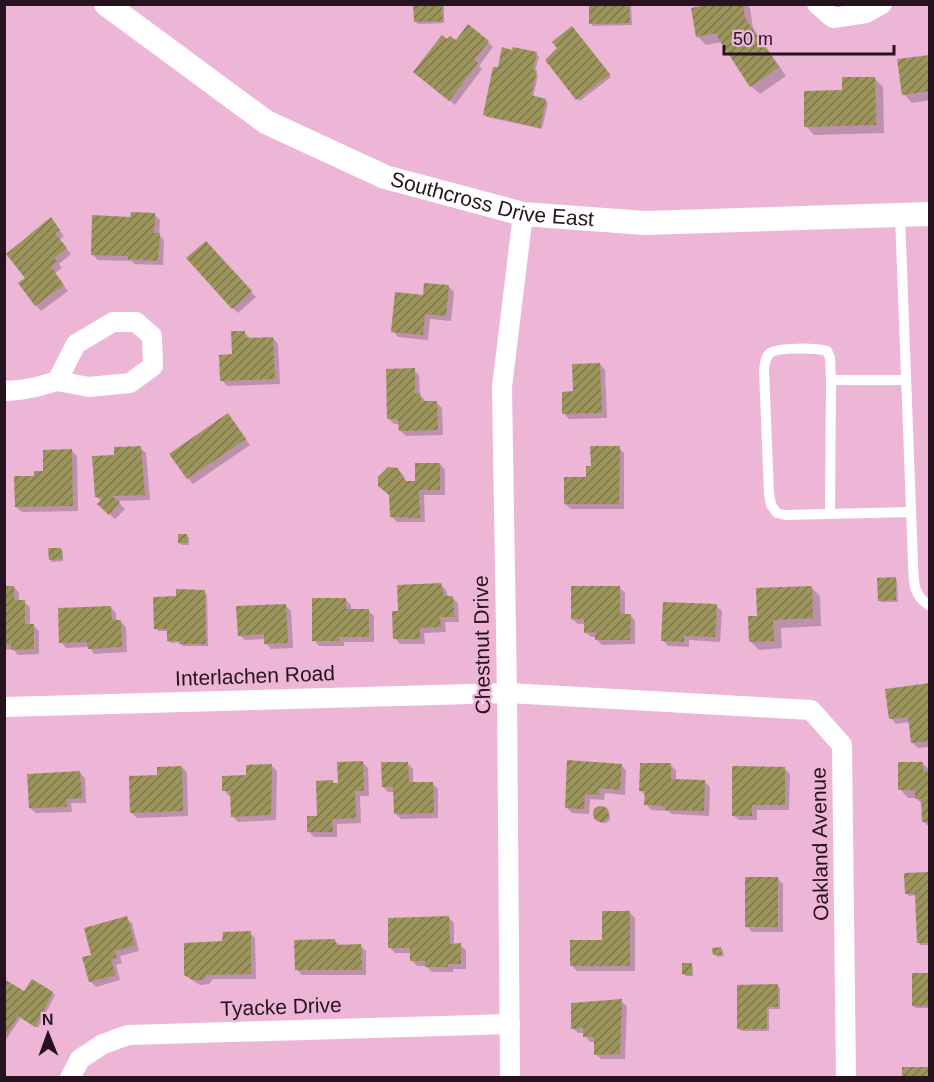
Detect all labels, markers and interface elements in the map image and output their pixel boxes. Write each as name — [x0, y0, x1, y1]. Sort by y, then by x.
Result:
scale bar — [724, 18, 894, 56]
text: 50 m — [733, 29, 773, 49]
street label: Southcross Drive East — [388, 167, 595, 230]
street label: Chestnut Drive — [469, 575, 494, 715]
street label: Interlachen Road — [175, 661, 335, 690]
street label: Oakland Avenue — [807, 767, 832, 921]
street label: Tyacke Drive — [220, 993, 342, 1020]
north arrow — [18, 1004, 78, 1064]
text: N — [42, 1011, 54, 1028]

